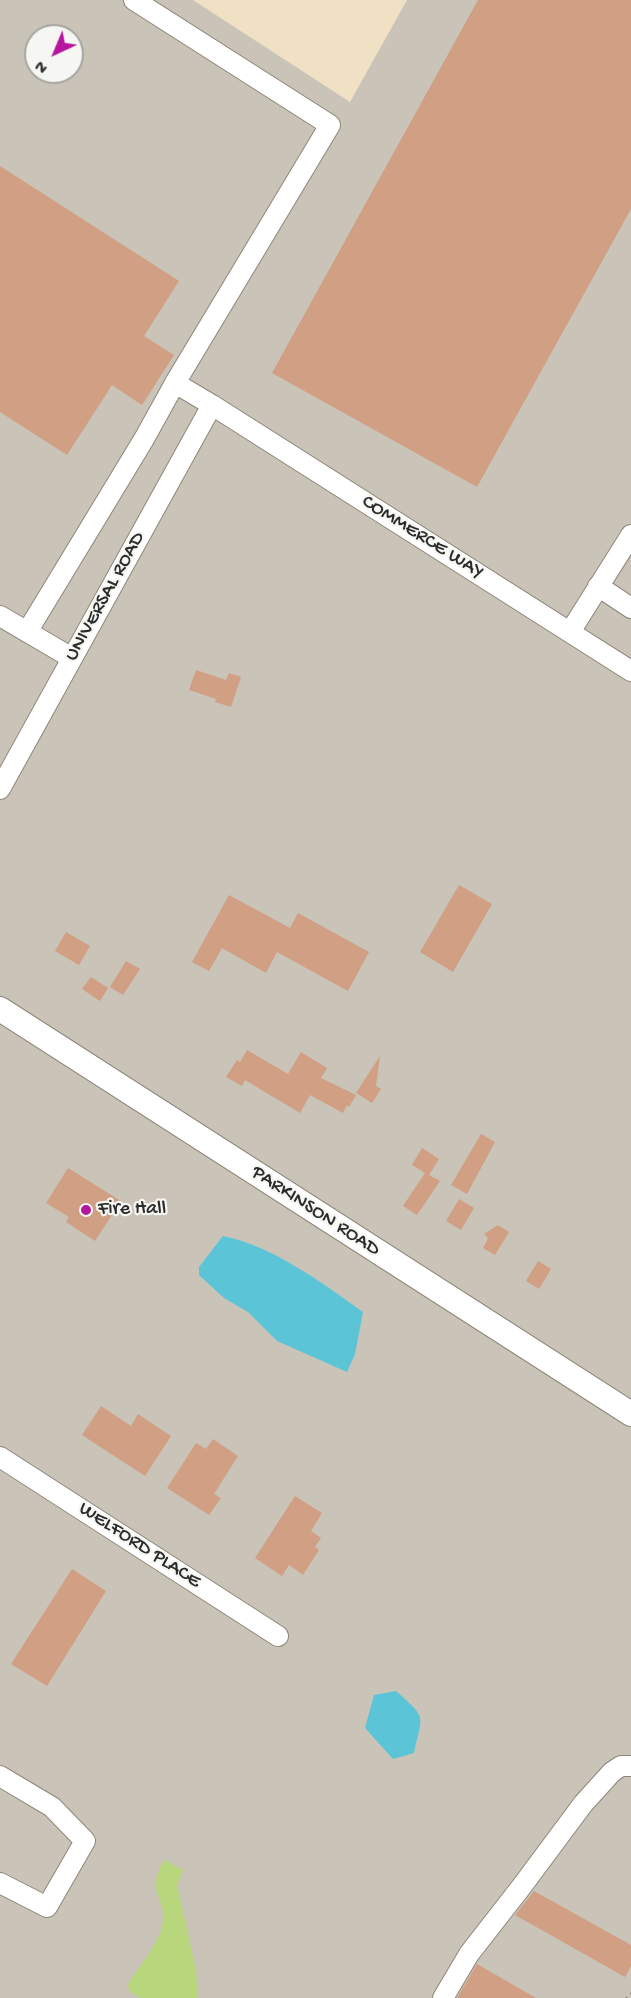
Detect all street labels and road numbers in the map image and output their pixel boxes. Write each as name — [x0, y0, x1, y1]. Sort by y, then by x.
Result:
street label: COMMERCE WAY — [356, 491, 488, 585]
street label: UNIVERSAL ROAD — [61, 528, 151, 666]
street label: PARKINSON ROAD — [246, 1161, 384, 1263]
street label: WELFORD PLACE — [73, 1498, 205, 1594]

